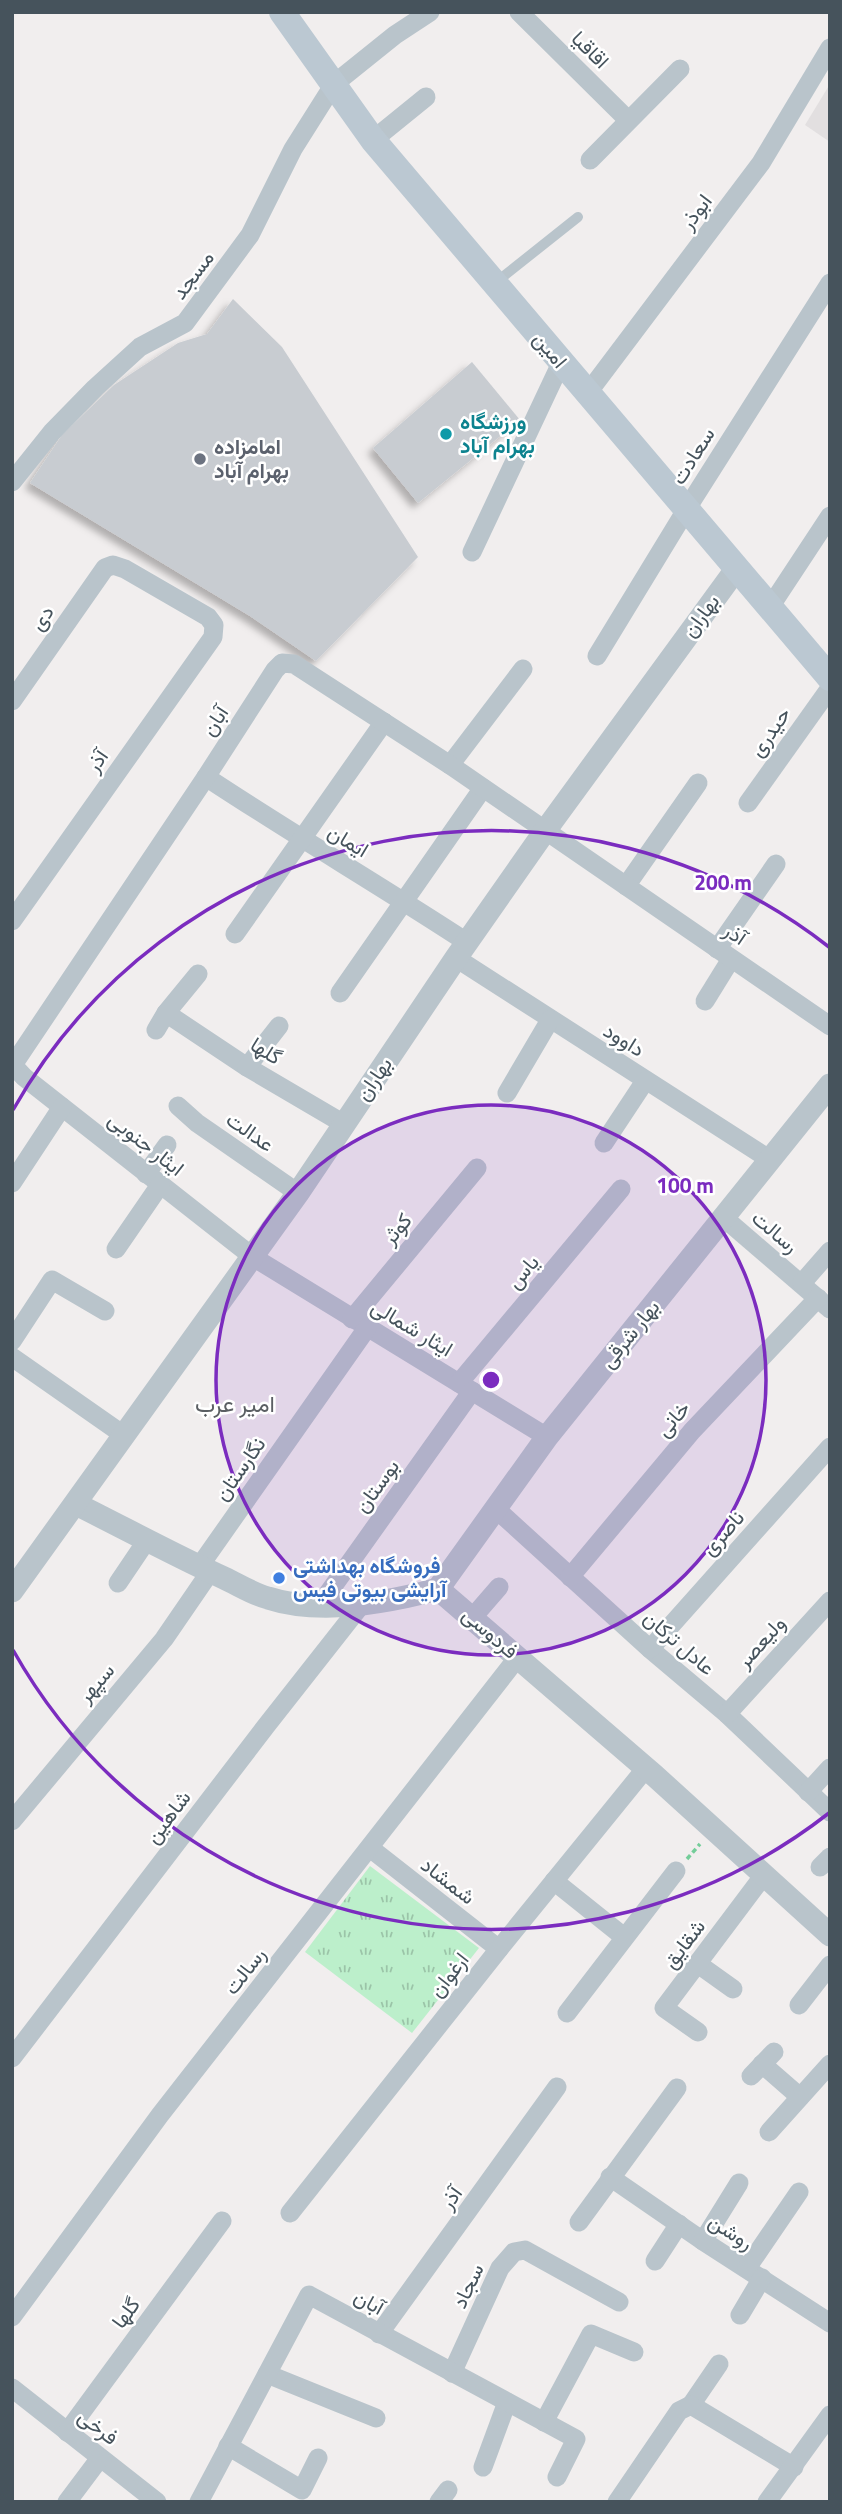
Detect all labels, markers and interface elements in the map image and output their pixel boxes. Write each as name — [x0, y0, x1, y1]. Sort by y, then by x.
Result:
street label: اقاقیا — [564, 23, 617, 76]
street label: ابوذر — [670, 187, 719, 237]
street label: مسجد — [163, 243, 221, 306]
street label: امین — [526, 324, 576, 375]
place label: ورزشگاه بهرام آباد — [460, 405, 535, 461]
street label: سعادت — [662, 420, 722, 490]
marker: ورزشگاه بهرام آباد — [438, 426, 454, 442]
place label: امامزاده بهرام آباد — [214, 430, 289, 486]
marker: امامزاده بهرام آباد — [192, 451, 208, 467]
street label: بهاران — [673, 587, 727, 644]
street label: دی — [21, 598, 61, 637]
street label: آبان — [192, 697, 237, 742]
street label: حیدری — [740, 700, 798, 763]
street label: آذر — [76, 740, 117, 779]
street label: ایمان — [322, 815, 375, 865]
text: 200 m — [694, 866, 752, 898]
street label: آذر — [717, 913, 755, 954]
street label: داوود — [598, 1014, 652, 1064]
street label: گلها — [245, 1028, 289, 1072]
street label: بهاران — [347, 1050, 400, 1107]
street label: ایثار جنوبی — [102, 1103, 192, 1183]
street label: عدالت — [220, 1103, 281, 1159]
text: 100 m — [656, 1169, 714, 1201]
street label: رسالت — [745, 1202, 806, 1261]
street label: کوثر — [373, 1205, 419, 1252]
street label: یاس — [498, 1247, 546, 1296]
street label: ایثار شمالی — [365, 1290, 460, 1364]
street label: بهار شرقی — [591, 1292, 667, 1375]
centre of rings — [479, 1368, 503, 1392]
district label: امیر عرب — [195, 1386, 275, 1421]
street label: خانی — [647, 1393, 697, 1444]
street label: نگارستان — [205, 1430, 273, 1507]
street label: بوستان — [346, 1452, 407, 1519]
street label: ناصری — [693, 1502, 752, 1562]
place label: فروشگاه بهداشتی آرایشی بیوتی فیس — [293, 1549, 448, 1605]
marker: فروشگاه بهداشتی آرایشی بیوتی فیس — [271, 1570, 287, 1586]
street label: فردوسی — [455, 1599, 526, 1666]
street label: عادل ترکان — [637, 1602, 723, 1683]
street label: ولیعصر — [727, 1608, 793, 1676]
street label: سپهر — [68, 1655, 122, 1710]
street label: شاهین — [136, 1783, 198, 1850]
street label: شمشاد — [414, 1849, 483, 1912]
street label: شقایق — [654, 1912, 713, 1975]
street label: رسالت — [215, 1940, 273, 2001]
street label: ارغوان — [420, 1945, 476, 2004]
street label: آذر — [430, 2177, 471, 2217]
street label: روشن — [703, 2205, 760, 2258]
street label: سجاد — [443, 2258, 491, 2313]
street label: آبان — [348, 2280, 393, 2324]
street label: گلها — [103, 2290, 148, 2335]
street label: فرخی — [72, 2400, 126, 2452]

